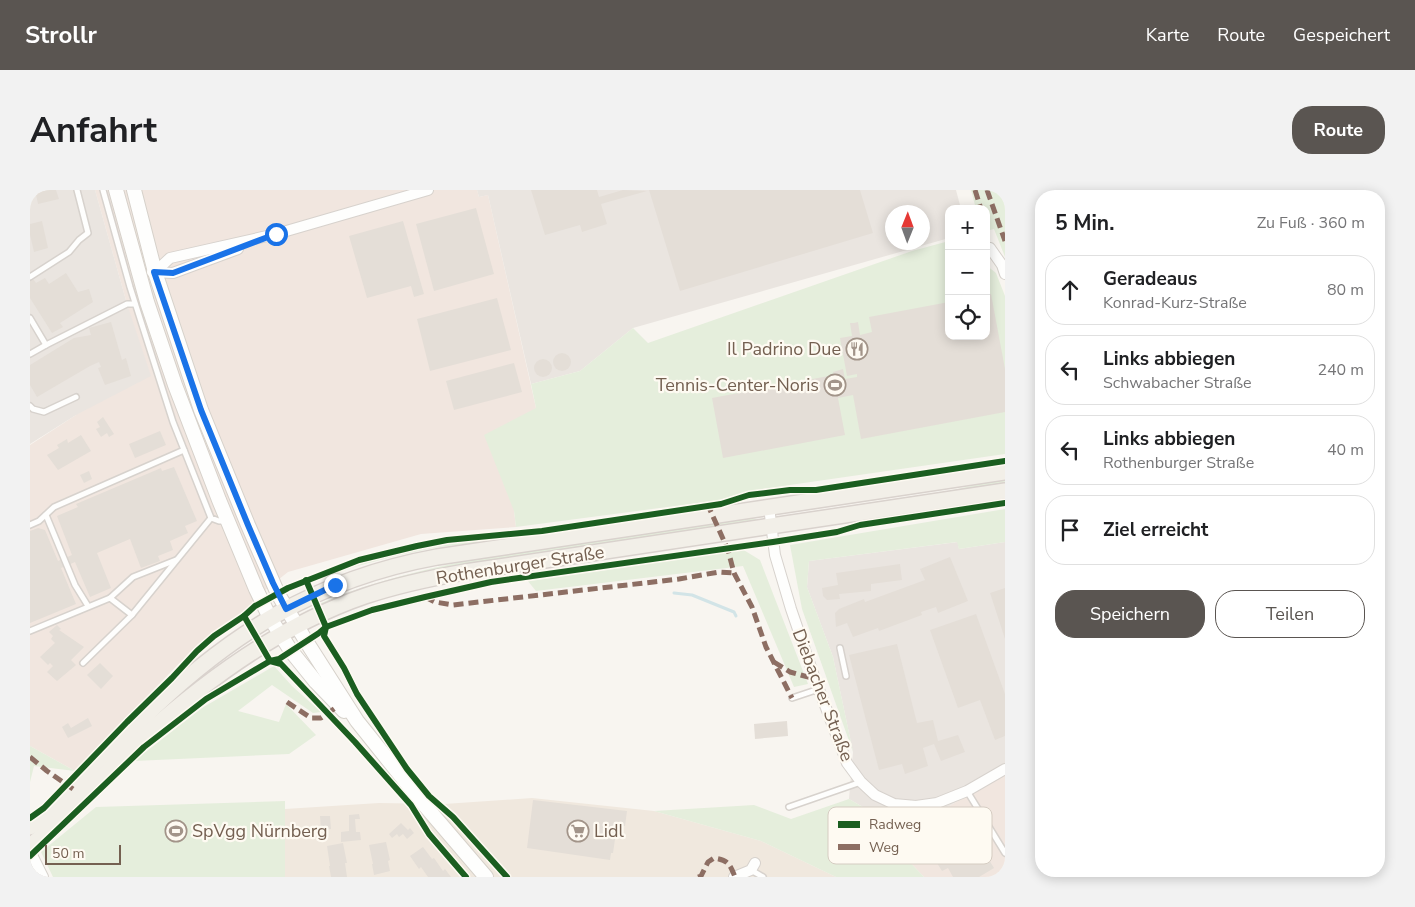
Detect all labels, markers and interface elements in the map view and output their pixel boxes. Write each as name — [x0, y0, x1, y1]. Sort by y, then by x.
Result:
text: Strollr — [25, 19, 97, 51]
text: Karte — [1146, 23, 1189, 47]
text: Route — [1217, 23, 1265, 47]
text: Gespeichert — [1293, 23, 1390, 47]
button: Route — [1292, 106, 1385, 154]
text: Anfahrt — [30, 107, 157, 154]
north arrow — [885, 205, 930, 250]
map controls — [945, 205, 990, 340]
button: + — [945, 205, 990, 250]
text: 5 Min. — [1055, 209, 1114, 237]
text: Zu Fuß · 360 m — [1257, 212, 1365, 234]
route start — [265, 223, 288, 246]
button: − — [945, 250, 990, 295]
text: Geradeaus — [1103, 266, 1197, 292]
icon: ahead — [1056, 276, 1084, 304]
text: 80 m — [1327, 279, 1364, 301]
text: Konrad-Kurz-Straße — [1103, 292, 1247, 314]
button: locate — [945, 295, 990, 340]
place label: Il Padrino Due — [727, 337, 841, 361]
restaurant icon: Il Padrino Due — [845, 337, 869, 361]
text: Links abbiegen — [1103, 346, 1235, 372]
icon: left — [1056, 356, 1084, 384]
text: 240 m — [1317, 359, 1364, 381]
text: Schwabacher Straße — [1103, 372, 1252, 394]
place label: Tennis-Center-Noris — [656, 373, 819, 397]
sports icon: Tennis-Center-Noris — [823, 373, 847, 397]
text: Links abbiegen — [1103, 426, 1235, 452]
icon: left — [1056, 436, 1084, 464]
text: 40 m — [1327, 439, 1364, 461]
text: Rothenburger Straße — [1103, 452, 1254, 474]
icon: arrive — [1056, 516, 1084, 544]
text: Ziel erreicht — [1103, 517, 1208, 543]
street label: Rothenburger Straße — [434, 540, 606, 590]
route end — [324, 574, 347, 597]
button: Speichern — [1055, 590, 1205, 638]
button: Teilen — [1215, 590, 1365, 638]
street label: Diebacher Straße — [787, 625, 859, 765]
legend — [828, 807, 992, 864]
text: Radweg — [869, 815, 921, 834]
sports icon: SpVgg Nürnberg — [164, 819, 188, 843]
place label: SpVgg Nürnberg — [192, 819, 328, 843]
supermarket icon: Lidl — [566, 819, 590, 843]
place label: Lidl — [594, 819, 624, 843]
text: Weg — [869, 838, 899, 857]
scale bar — [45, 842, 121, 865]
text: 50 m — [52, 844, 84, 863]

